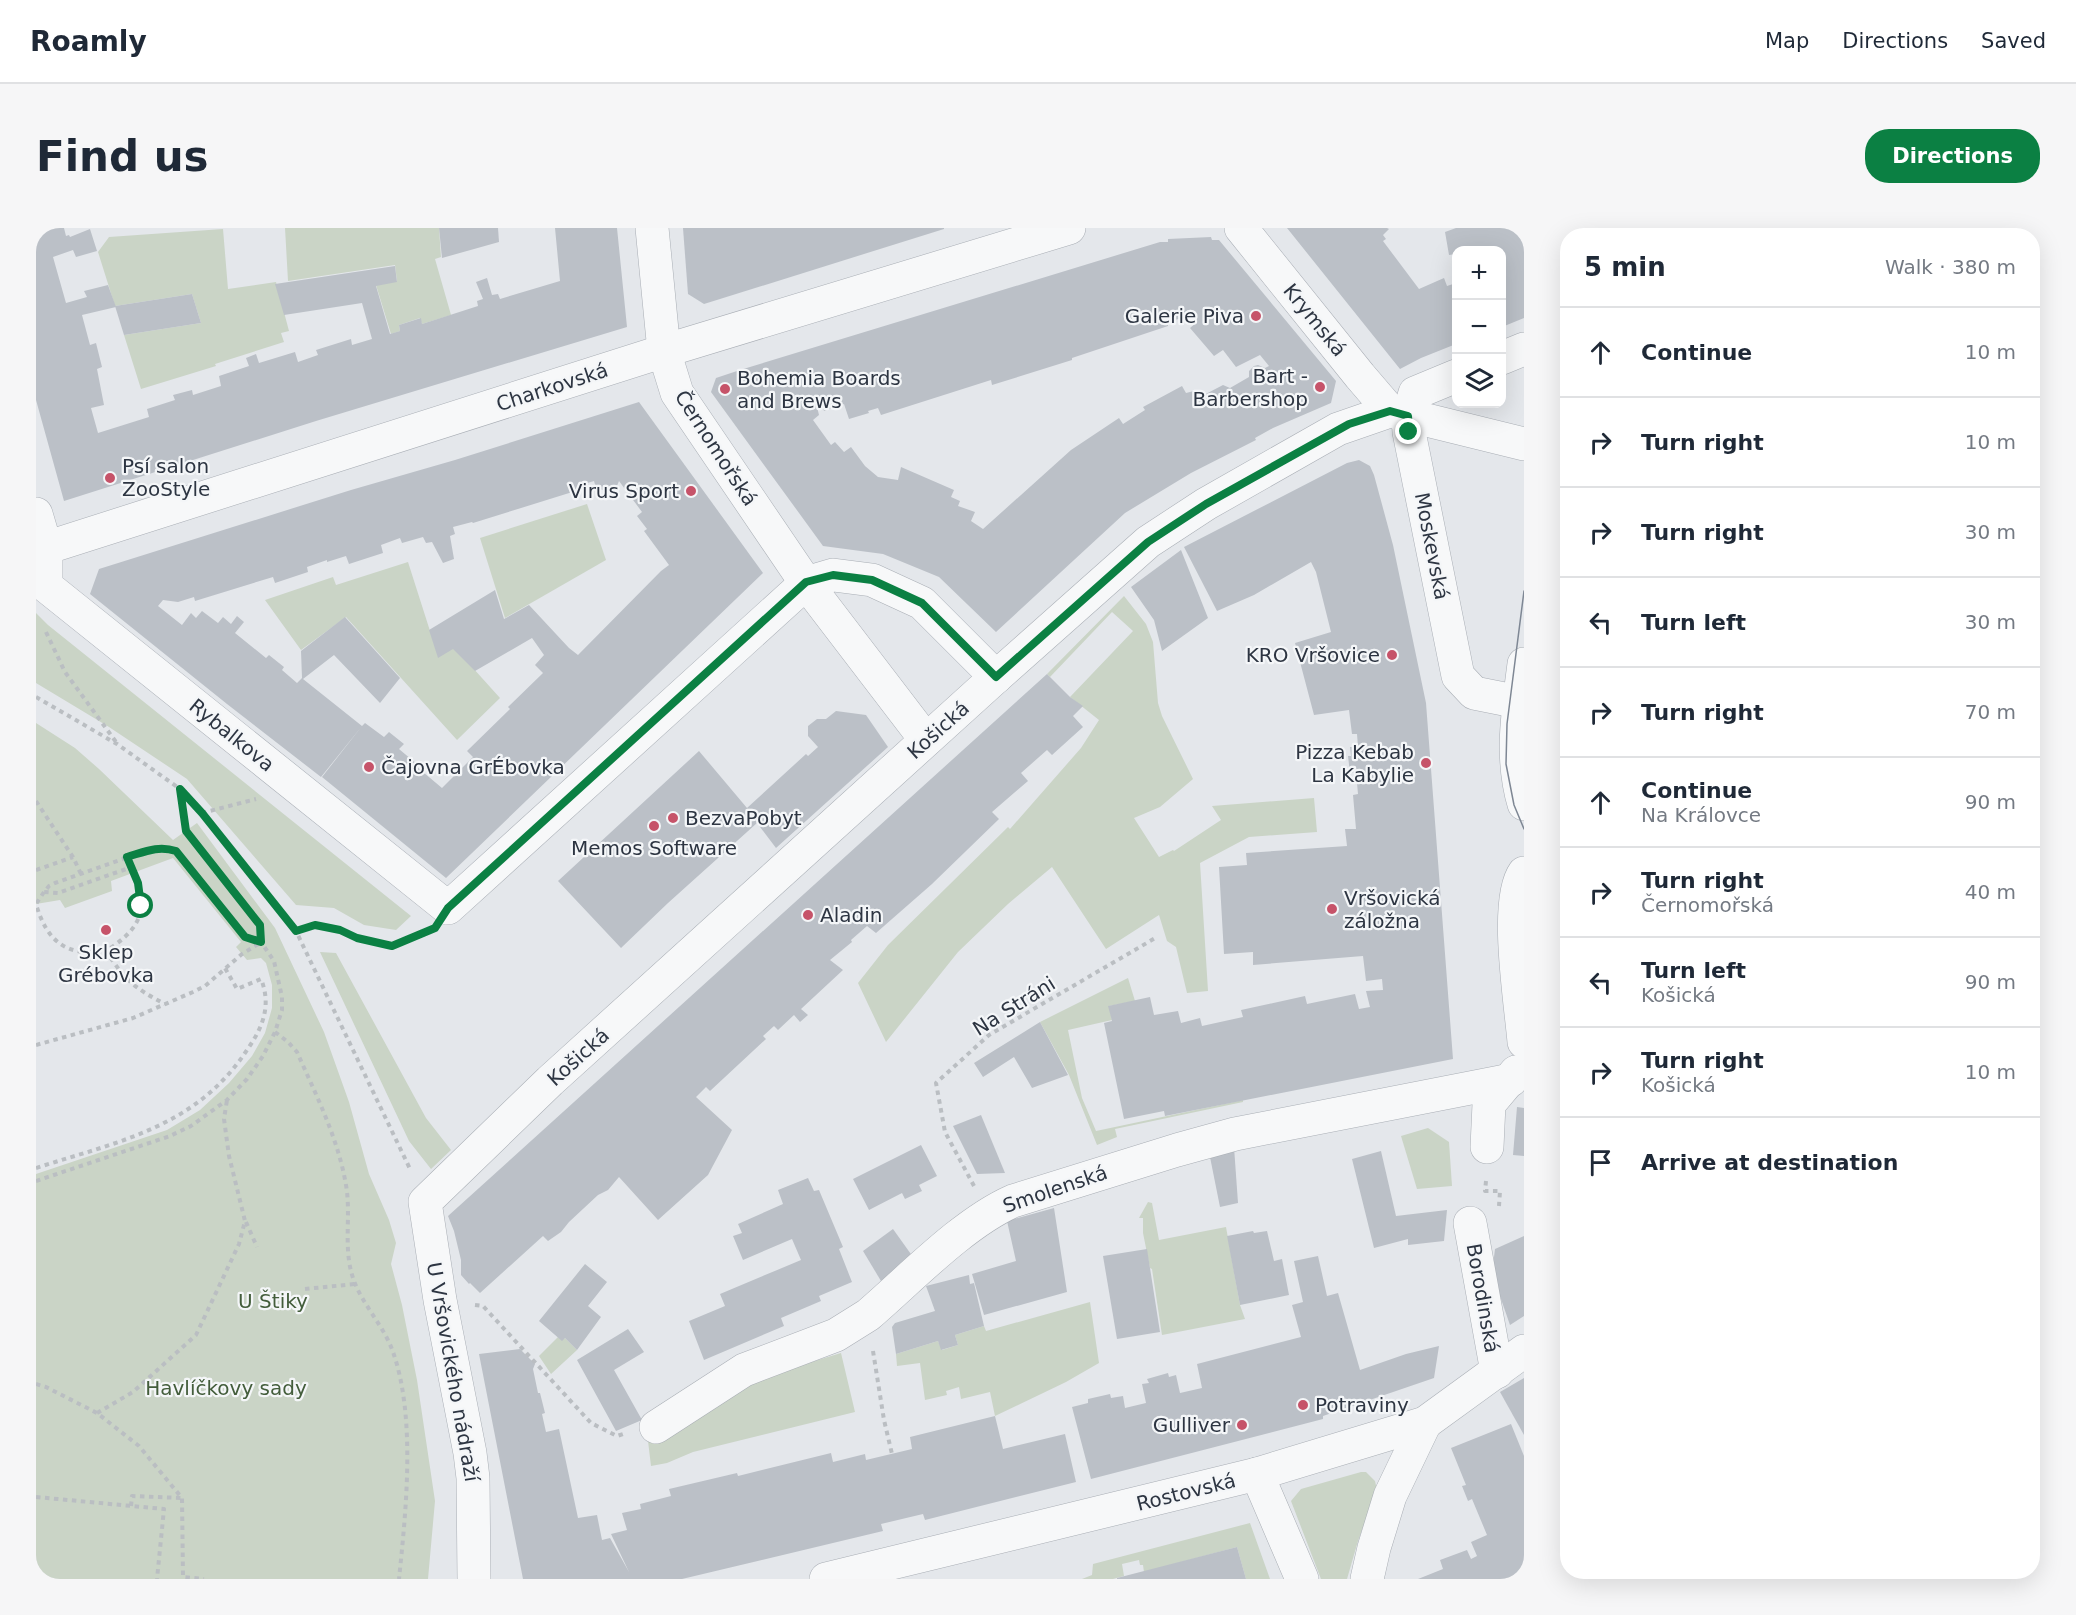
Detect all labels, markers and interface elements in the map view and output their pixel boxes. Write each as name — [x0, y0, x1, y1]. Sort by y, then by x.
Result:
text: Roamly — [30, 25, 147, 58]
text: Map — [1765, 29, 1809, 53]
text: Directions — [1842, 29, 1948, 53]
text: Saved — [1981, 29, 2046, 53]
button: Directions — [1865, 129, 2040, 183]
text: Find us — [36, 132, 209, 181]
map controls — [1452, 246, 1506, 408]
button: + — [1452, 246, 1506, 300]
text: 5 min — [1584, 252, 1666, 282]
text: Walk · 380 m — [1885, 255, 2016, 279]
street label: Krymská — [1278, 279, 1352, 361]
button: − — [1452, 300, 1506, 354]
place label: Galerie Piva — [1125, 304, 1244, 328]
marker: Galerie Piva — [1249, 309, 1263, 323]
icon: ahead — [1584, 336, 1617, 369]
text: Continue — [1641, 340, 1752, 365]
text: 10 m — [1965, 340, 2016, 364]
button: layers — [1452, 354, 1506, 408]
street label: Charkovská — [493, 358, 611, 416]
place label: Bart - Barbershop — [1193, 364, 1308, 411]
place label: Bohemia Boards and Brews — [737, 366, 901, 413]
marker: Bart - Barbershop — [1313, 380, 1327, 394]
marker: Bohemia Boards and Brews — [718, 382, 732, 396]
street label: Černomořská — [670, 386, 762, 510]
route end — [1395, 418, 1421, 444]
icon: right — [1584, 426, 1617, 459]
text: Turn right — [1641, 430, 1764, 455]
text: 10 m — [1965, 430, 2016, 454]
place label: Psí salon ZooStyle — [122, 454, 210, 501]
marker: Psí salon ZooStyle — [103, 471, 117, 485]
place label: Virus Sport — [569, 479, 679, 503]
marker: Virus Sport — [684, 484, 698, 498]
street label: Moskevská — [1410, 490, 1454, 602]
icon: right — [1584, 516, 1617, 549]
text: Turn right — [1641, 520, 1764, 545]
text: 30 m — [1965, 520, 2016, 544]
icon: left — [1584, 606, 1617, 639]
text: Turn left — [1641, 610, 1746, 635]
text: 30 m — [1965, 610, 2016, 634]
place label: KRO Vršovice — [1246, 643, 1380, 667]
marker: KRO Vršovice — [1385, 648, 1399, 662]
street label: Rybalkova — [185, 693, 279, 777]
street label: Košická — [902, 696, 974, 764]
icon: right — [1584, 696, 1617, 729]
text: Turn right — [1641, 700, 1764, 725]
text: 70 m — [1965, 700, 2016, 724]
place label: Pizza Kebab La Kabylie — [1295, 740, 1414, 787]
place label: Čajovna GrÉbovka — [381, 755, 565, 779]
marker: Pizza Kebab La Kabylie — [1419, 756, 1433, 770]
marker: Čajovna GrÉbovka — [362, 760, 376, 774]
text: Continue — [1641, 778, 1752, 803]
icon: ahead — [1584, 786, 1617, 819]
text: 90 m — [1965, 790, 2016, 814]
text: Na Královce — [1641, 803, 1761, 827]
place label: BezvaPobyt — [685, 806, 802, 830]
marker: BezvaPobyt — [666, 811, 680, 825]
marker: Memos Software — [647, 819, 661, 833]
place label: Memos Software — [571, 836, 737, 860]
text: Turn right — [1641, 868, 1764, 893]
icon: right — [1584, 876, 1617, 909]
text: 40 m — [1965, 880, 2016, 904]
place label: Vršovická záložna — [1344, 886, 1440, 933]
route start — [127, 892, 153, 918]
text: Černomořská — [1641, 893, 1774, 917]
marker: Vršovická záložna — [1325, 902, 1339, 916]
place label: Aladin — [820, 903, 882, 927]
marker: Aladin — [801, 908, 815, 922]
marker: Sklep Grébovka — [99, 923, 113, 937]
place label: Sklep Grébovka — [58, 940, 154, 987]
text: Turn left — [1641, 958, 1746, 983]
icon: left — [1584, 966, 1617, 999]
text: 90 m — [1965, 970, 2016, 994]
street label: Na Stráni — [968, 971, 1060, 1041]
text: Košická — [1641, 983, 1716, 1007]
street label: Košická — [542, 1023, 614, 1091]
text: Turn right — [1641, 1048, 1764, 1073]
icon: right — [1584, 1056, 1617, 1089]
text: 10 m — [1965, 1060, 2016, 1084]
text: Košická — [1641, 1073, 1716, 1097]
icon: arrive — [1584, 1146, 1617, 1179]
text: Arrive at destination — [1641, 1150, 1898, 1175]
street label: Smolenská — [1000, 1160, 1110, 1218]
street label: Borodinská — [1462, 1241, 1504, 1355]
street label: U Vršovického nádraží — [422, 1260, 484, 1485]
park label: U Štiky — [238, 1289, 308, 1313]
park label: Havlíčkovy sady — [145, 1376, 307, 1400]
place label: Potraviny — [1315, 1393, 1409, 1417]
marker: Potraviny — [1296, 1398, 1310, 1412]
place label: Gulliver — [1153, 1413, 1231, 1437]
marker: Gulliver — [1235, 1418, 1249, 1432]
street label: Rostovská — [1134, 1468, 1238, 1516]

